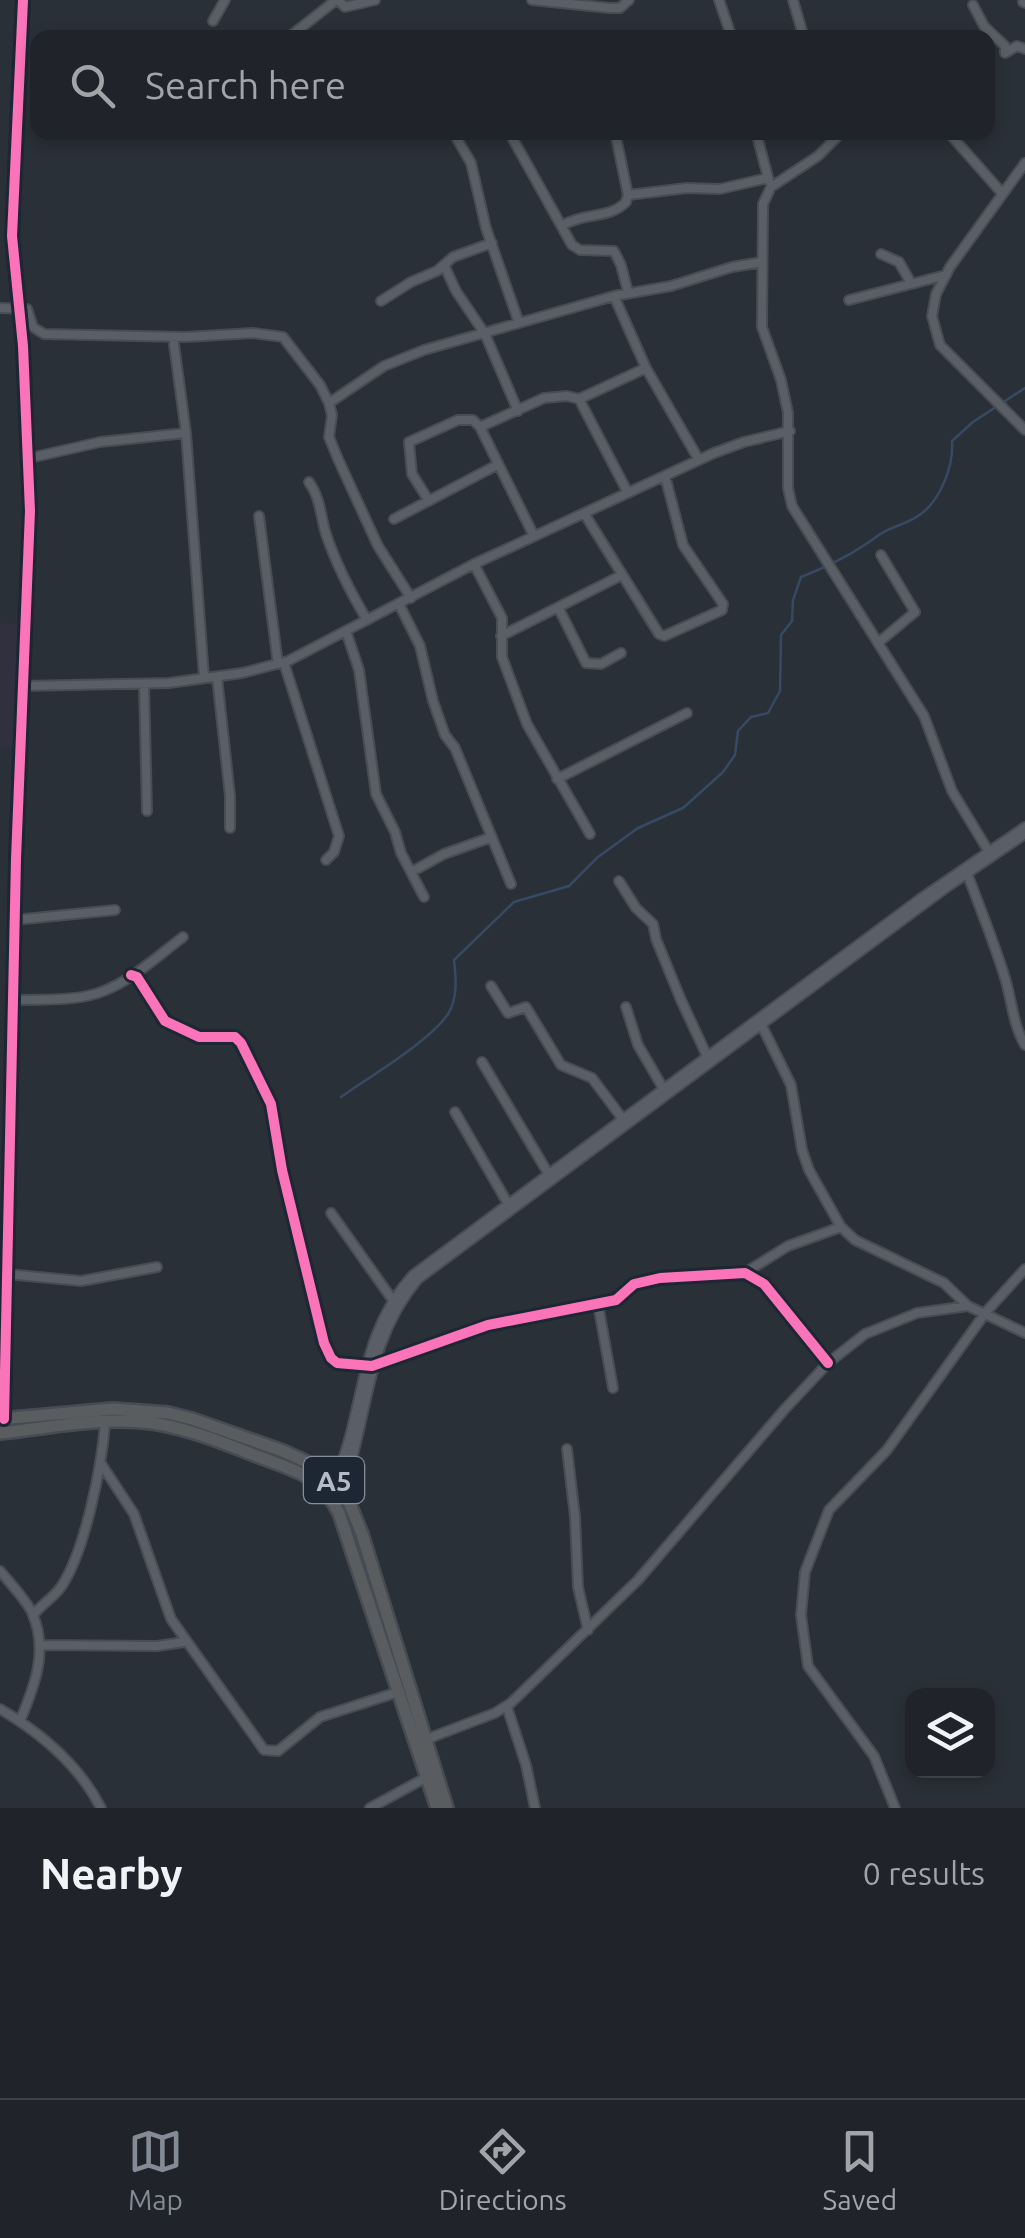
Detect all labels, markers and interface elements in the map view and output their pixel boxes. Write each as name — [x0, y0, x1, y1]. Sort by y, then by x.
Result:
search box — [30, 30, 995, 140]
icon: search — [65, 58, 120, 113]
text: Search here — [145, 64, 346, 106]
road number: A5 — [304, 1457, 364, 1503]
map controls — [905, 1688, 995, 1778]
button: layers — [905, 1688, 995, 1778]
text: Nearby — [40, 1850, 183, 1897]
text: 0 results — [863, 1855, 985, 1891]
tab: Map — [128, 2124, 183, 2215]
tab: Directions — [439, 2124, 567, 2215]
tab: Saved — [823, 2124, 897, 2215]

